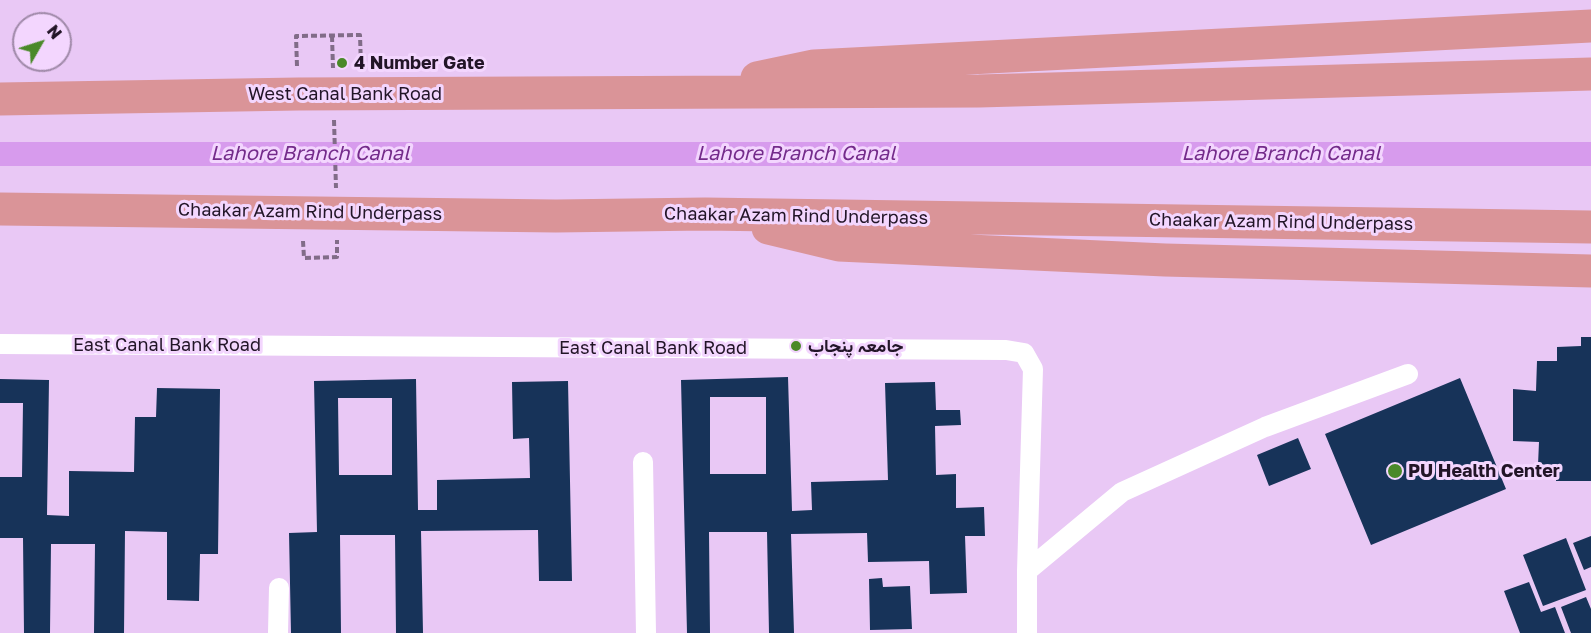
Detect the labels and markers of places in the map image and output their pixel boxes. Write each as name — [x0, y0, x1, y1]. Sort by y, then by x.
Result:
place label: 4 Number Gate — [354, 52, 485, 74]
marker: 4 Number Gate — [335, 56, 349, 70]
place label: جامعہ پنجاب — [808, 335, 904, 357]
marker: جامعہ پنجاب — [789, 339, 803, 353]
place label: PU Health Center — [1408, 460, 1560, 482]
marker: PU Health Center — [1386, 462, 1404, 480]

